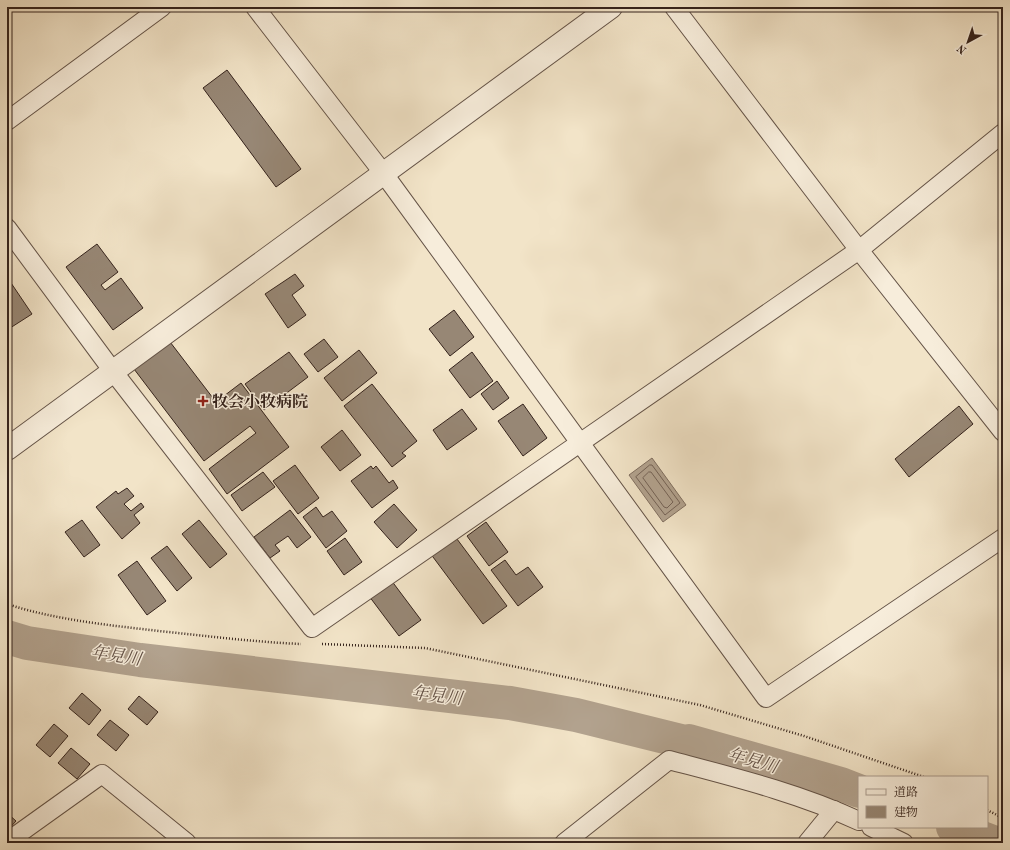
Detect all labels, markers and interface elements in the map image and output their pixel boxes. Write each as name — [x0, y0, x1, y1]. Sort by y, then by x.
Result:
north arrow — [948, 22, 988, 62]
text: N — [955, 41, 969, 55]
place label: 牧会小牧病院 — [212, 393, 308, 411]
marker: 牧会小牧病院 — [197, 395, 209, 407]
water label: 年見川 — [89, 642, 145, 669]
water label: 年見川 — [410, 683, 465, 708]
water label: 年見川 — [726, 744, 782, 777]
legend — [858, 776, 988, 828]
text: 道路 — [894, 785, 918, 799]
text: 建物 — [894, 805, 918, 819]

